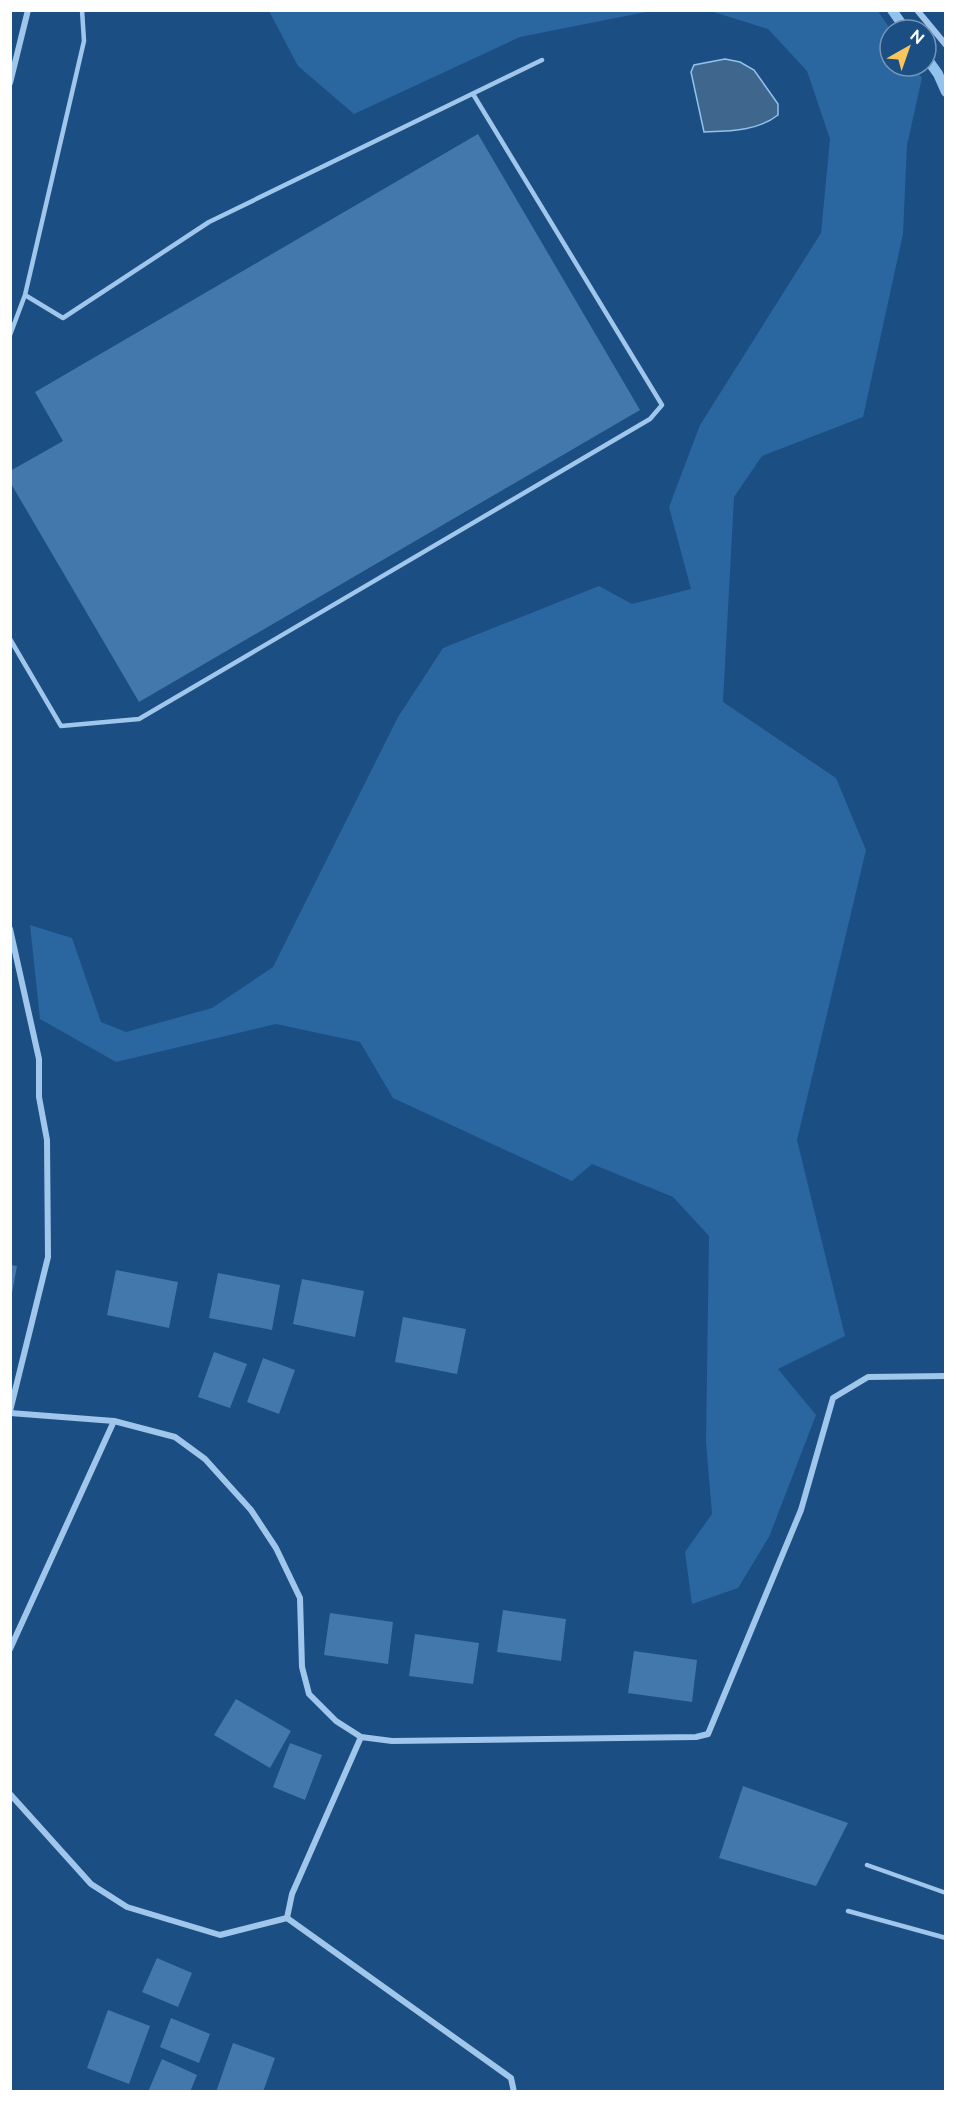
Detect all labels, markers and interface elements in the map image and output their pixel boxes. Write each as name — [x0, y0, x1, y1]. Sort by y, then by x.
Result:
north arrow — [878, 18, 938, 78]
text: N — [907, 26, 928, 48]

